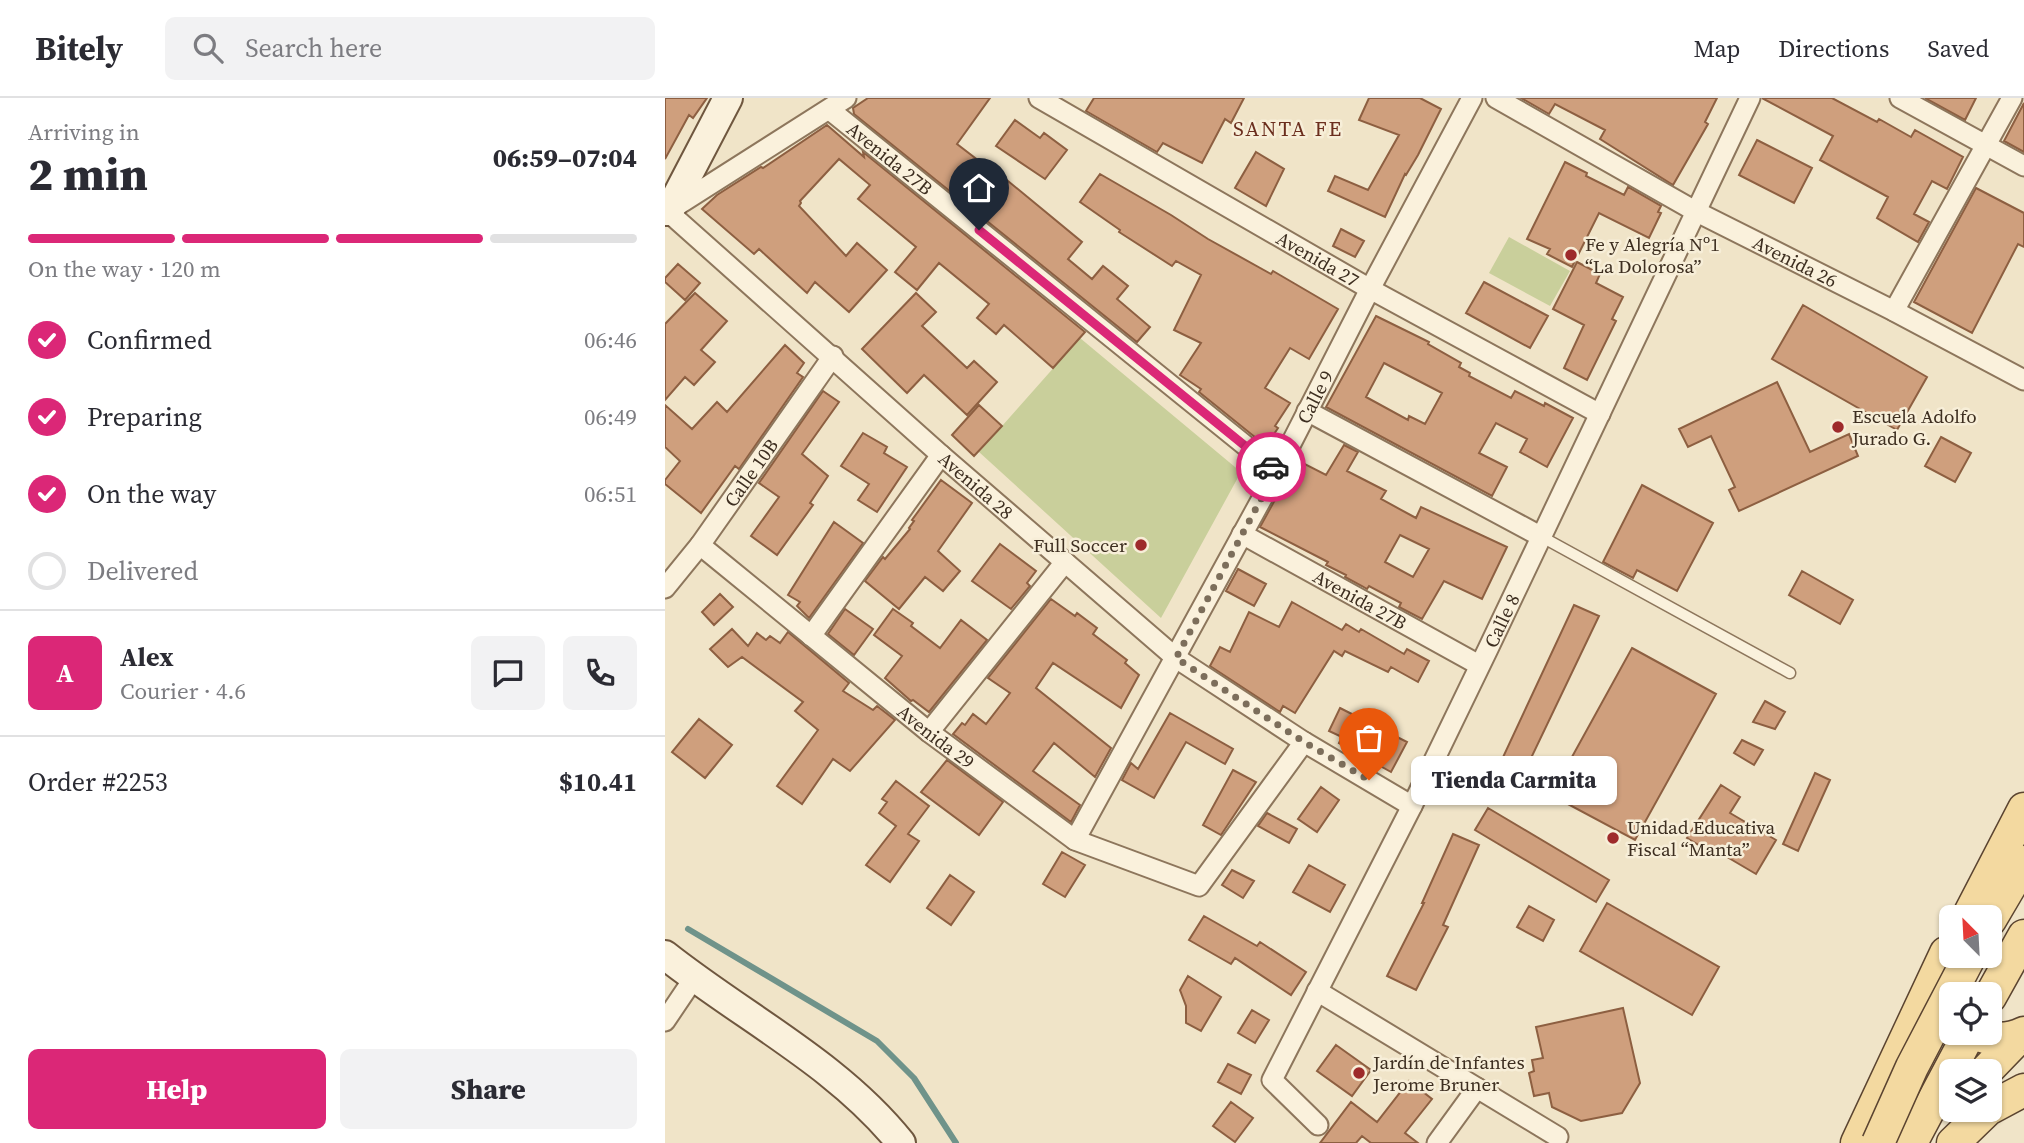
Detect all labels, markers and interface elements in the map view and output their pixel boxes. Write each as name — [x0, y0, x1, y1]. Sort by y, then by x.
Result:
search box — [165, 17, 655, 80]
text: Bitely — [35, 26, 123, 71]
icon: search — [189, 29, 227, 67]
text: Search here — [245, 30, 382, 66]
text: Map — [1693, 32, 1740, 65]
text: Directions — [1778, 32, 1889, 65]
text: Saved — [1927, 32, 1989, 65]
district label: SANTA FE — [1233, 114, 1343, 143]
text: Arriving in — [28, 116, 140, 148]
street label: Avenida 27B — [842, 116, 938, 201]
text: 06:59–07:04 — [493, 140, 637, 176]
text: 2 min — [28, 142, 148, 205]
pin — [949, 158, 1009, 230]
icon: home — [960, 169, 998, 207]
street label: Avenida 27 — [1272, 225, 1364, 293]
street label: Avenida 26 — [1749, 229, 1842, 293]
place label: Fe y Alegría Nº1 “La Dolorosa” — [1585, 231, 1720, 279]
marker: Fe y Alegría Nº1 “La Dolorosa” — [1563, 247, 1579, 263]
text: On the way · 120 m — [28, 253, 221, 285]
icon: check — [28, 321, 66, 359]
text: Confirmed — [87, 322, 212, 358]
text: 06:46 — [584, 324, 637, 356]
street label: Calle 9 — [1290, 366, 1339, 428]
icon: check — [28, 398, 66, 436]
text: Preparing — [87, 399, 202, 435]
text: 06:49 — [584, 401, 637, 433]
place label: Escuela Adolfo Jurado G. — [1851, 403, 1977, 451]
marker: Escuela Adolfo Jurado G. — [1830, 419, 1846, 435]
courier — [1236, 432, 1306, 502]
street label: Calle 10B — [718, 433, 784, 512]
street label: Avenida 28 — [933, 446, 1019, 525]
icon: car — [1252, 448, 1290, 486]
icon: check — [28, 475, 66, 513]
text: On the way — [87, 476, 216, 512]
text: 06:51 — [584, 478, 637, 510]
place label: Full Soccer — [1033, 532, 1127, 558]
marker: Full Soccer — [1133, 537, 1149, 553]
text: Delivered — [87, 553, 198, 589]
street label: Avenida 27B — [1309, 563, 1412, 636]
street label: Calle 8 — [1478, 589, 1525, 652]
button: chat — [471, 636, 545, 710]
button: phone — [563, 636, 637, 710]
text: Alex — [120, 639, 174, 675]
text: A — [56, 655, 74, 691]
text: Courier · 4.6 — [120, 675, 246, 707]
street label: Avenida 29 — [892, 698, 980, 775]
pin — [1339, 708, 1399, 780]
icon: bag — [1350, 719, 1388, 757]
callout: Tienda Carmita — [1411, 756, 1617, 804]
text: Order #2253 — [28, 764, 168, 800]
text: $10.41 — [559, 764, 637, 800]
text: Tienda Carmita — [1431, 764, 1597, 796]
place label: Unidad Educativa Fiscal “Manta” — [1627, 814, 1776, 862]
marker: Unidad Educativa Fiscal “Manta” — [1605, 830, 1621, 846]
north arrow — [1939, 905, 2002, 968]
map controls — [1939, 905, 2002, 1122]
button: locate — [1939, 982, 2002, 1045]
button: Help — [28, 1049, 326, 1129]
button: Share — [340, 1049, 637, 1129]
place label: Jardín de Infantes Jerome Bruner — [1372, 1049, 1525, 1097]
button: layers — [1939, 1059, 2002, 1122]
marker: Jardín de Infantes Jerome Bruner — [1351, 1065, 1367, 1081]

